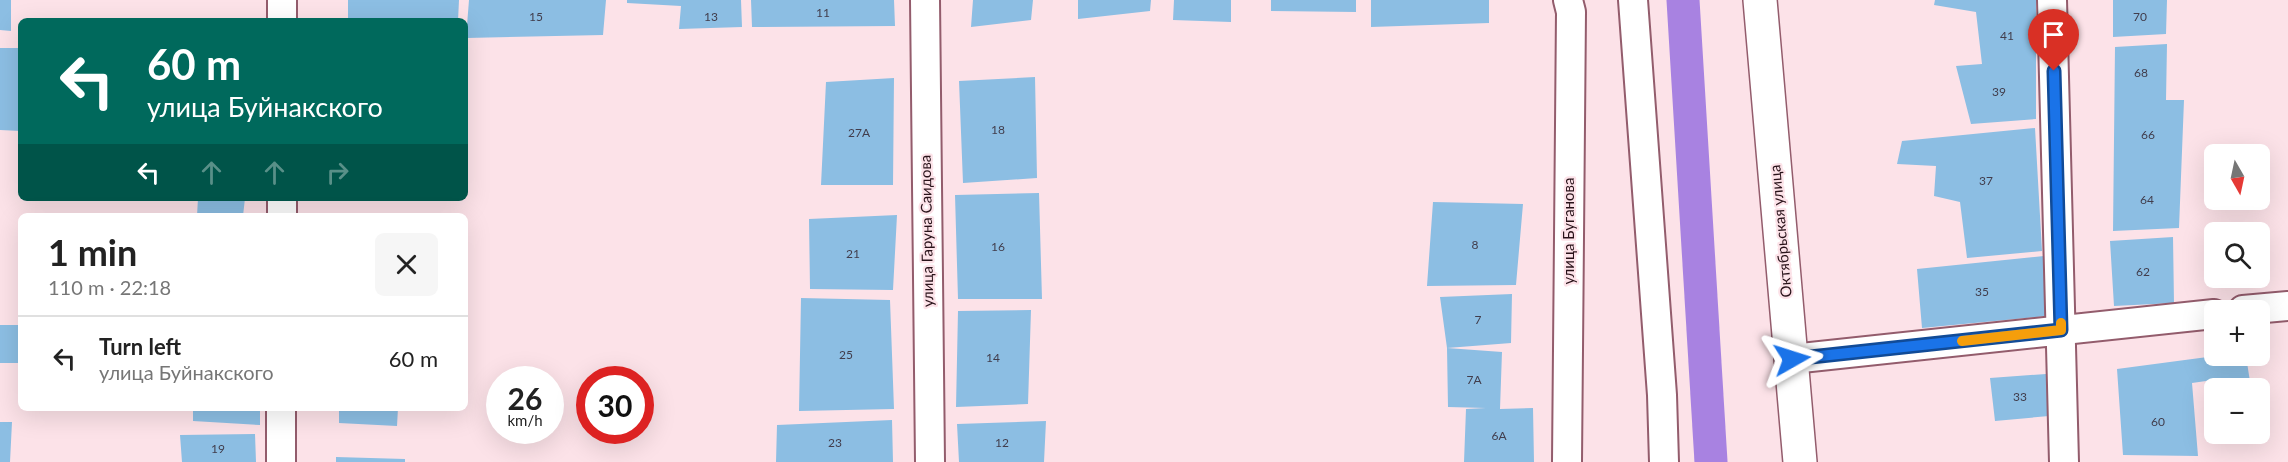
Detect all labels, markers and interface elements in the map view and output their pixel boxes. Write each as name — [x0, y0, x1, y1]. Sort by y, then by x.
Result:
house number: 11 — [816, 5, 830, 20]
house number: 15 — [529, 9, 543, 24]
house number: 13 — [704, 9, 718, 24]
pin — [2028, 9, 2079, 71]
house number: 70 — [2133, 9, 2147, 24]
icon: arrive — [2037, 18, 2070, 51]
house number: 41 — [2000, 28, 2014, 43]
text: 60 m — [147, 39, 241, 89]
icon: left — [48, 42, 126, 120]
house number: 68 — [2134, 65, 2148, 80]
house number: 39 — [1992, 84, 2006, 99]
text: улица Буйнакского — [147, 90, 383, 123]
house number: 18 — [991, 122, 1005, 137]
house number: 27А — [848, 125, 871, 140]
house number: 66 — [2141, 127, 2155, 142]
north arrow — [2204, 144, 2270, 210]
map controls — [2204, 144, 2270, 444]
street label: улица Гаруна Саидова — [916, 155, 936, 307]
icon: left — [132, 156, 165, 189]
icon: ahead — [195, 156, 228, 189]
icon: ahead — [258, 156, 291, 189]
icon: right — [321, 156, 354, 189]
street label: Октябрьская улица — [1765, 164, 1795, 298]
house number: 37 — [1979, 173, 1993, 188]
street label: улица Буганова — [1559, 178, 1577, 284]
house number: 64 — [2140, 192, 2154, 207]
button: search — [2204, 222, 2270, 288]
text: 1 min — [48, 230, 137, 274]
button: close — [375, 233, 438, 296]
house number: 8 — [1472, 237, 1479, 252]
house number: 16 — [991, 239, 1005, 254]
house number: 21 — [846, 246, 860, 261]
house number: 62 — [2136, 264, 2150, 279]
text: 110 m · 22:18 — [48, 275, 171, 299]
house number: 35 — [1975, 284, 1989, 299]
button: + — [2204, 300, 2270, 366]
house number: 7 — [1475, 312, 1482, 327]
position arrow — [1760, 327, 1824, 391]
text: Turn left — [99, 333, 181, 360]
icon: left — [48, 342, 81, 375]
text: 60 m — [389, 345, 438, 372]
house number: 25 — [839, 347, 853, 362]
house number: 14 — [986, 350, 1000, 365]
text: улица Буйнакского — [99, 360, 274, 384]
speed limit sign: 30 — [576, 366, 654, 444]
house number: 7А — [1466, 372, 1482, 387]
button: − — [2204, 378, 2270, 444]
text: 26 — [508, 380, 542, 416]
house number: 33 — [2013, 389, 2027, 404]
text: km/h — [507, 411, 543, 429]
house number: 60 — [2151, 414, 2165, 429]
house number: 6А — [1491, 428, 1507, 443]
house number: 23 — [828, 435, 842, 450]
house number: 12 — [995, 435, 1009, 450]
house number: 19 — [211, 441, 225, 456]

